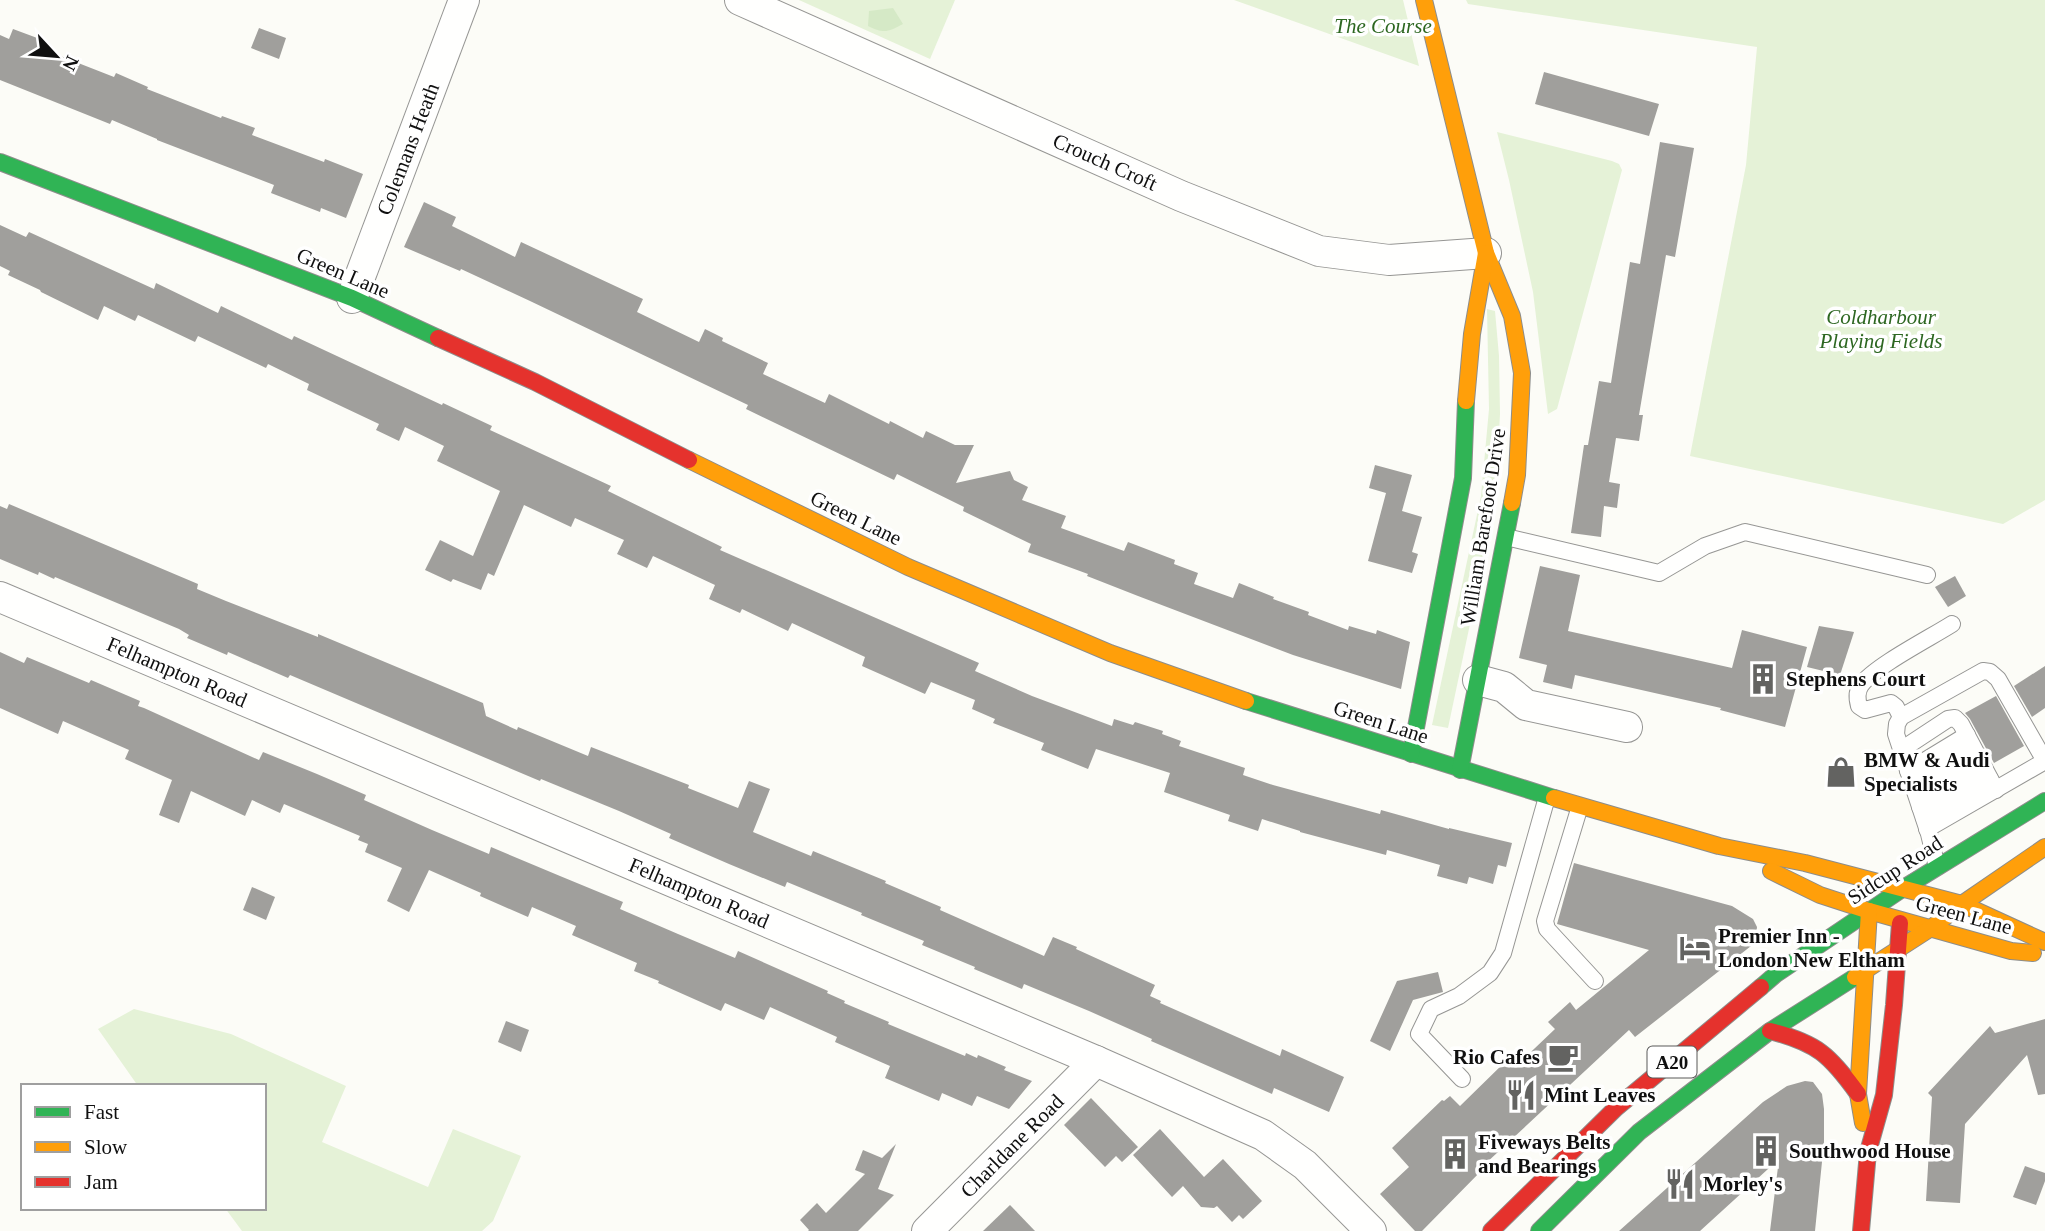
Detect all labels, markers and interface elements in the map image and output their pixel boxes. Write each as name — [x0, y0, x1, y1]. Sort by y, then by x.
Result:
park label: The Course — [1334, 14, 1432, 38]
north arrow — [21, 21, 91, 91]
text: N — [58, 52, 83, 74]
street label: Colemans Heath — [372, 79, 444, 218]
street label: Crouch Croft — [1049, 128, 1161, 196]
street label: Green Lane — [293, 243, 393, 303]
park label: Coldharbour Playing Fields — [1818, 305, 1943, 353]
street label: William Barefoot Drive — [1456, 426, 1510, 628]
street label: Green Lane — [806, 486, 906, 550]
street label: Felhampton Road — [103, 632, 251, 713]
building icon: Stephens Court — [1746, 662, 1780, 696]
place label: Stephens Court — [1786, 667, 1925, 691]
street label: Green Lane — [1330, 695, 1432, 749]
place label: BMW & Audi Specialists — [1864, 748, 1990, 796]
shop icon: BMW & Audi Specialists — [1824, 755, 1858, 789]
street label: Sidcup Road — [1843, 830, 1947, 909]
street label: Felhampton Road — [625, 853, 773, 934]
street label: Green Lane — [1913, 891, 2015, 939]
place label: Premier Inn - London New Eltham — [1718, 924, 1905, 972]
hotel icon: Premier Inn - London New Eltham — [1678, 931, 1712, 965]
cafe icon: Rio Cafes — [1546, 1040, 1580, 1074]
place label: Rio Cafes — [1453, 1045, 1540, 1069]
road number: A20 — [1648, 1046, 1696, 1078]
restaurant icon: Mint Leaves — [1504, 1078, 1538, 1112]
place label: Mint Leaves — [1544, 1083, 1655, 1107]
legend — [21, 1084, 266, 1210]
street label: Charldane Road — [955, 1089, 1069, 1203]
text: Fast — [84, 1100, 119, 1124]
place label: Fiveways Belts and Bearings — [1478, 1130, 1610, 1178]
building icon: Southwood House — [1749, 1134, 1783, 1168]
text: Slow — [84, 1135, 128, 1159]
building icon: Fiveways Belts and Bearings — [1438, 1137, 1472, 1171]
place label: Southwood House — [1789, 1139, 1951, 1163]
restaurant icon: Morley's — [1663, 1167, 1697, 1201]
text: Jam — [84, 1170, 118, 1194]
place label: Morley's — [1703, 1172, 1782, 1196]

